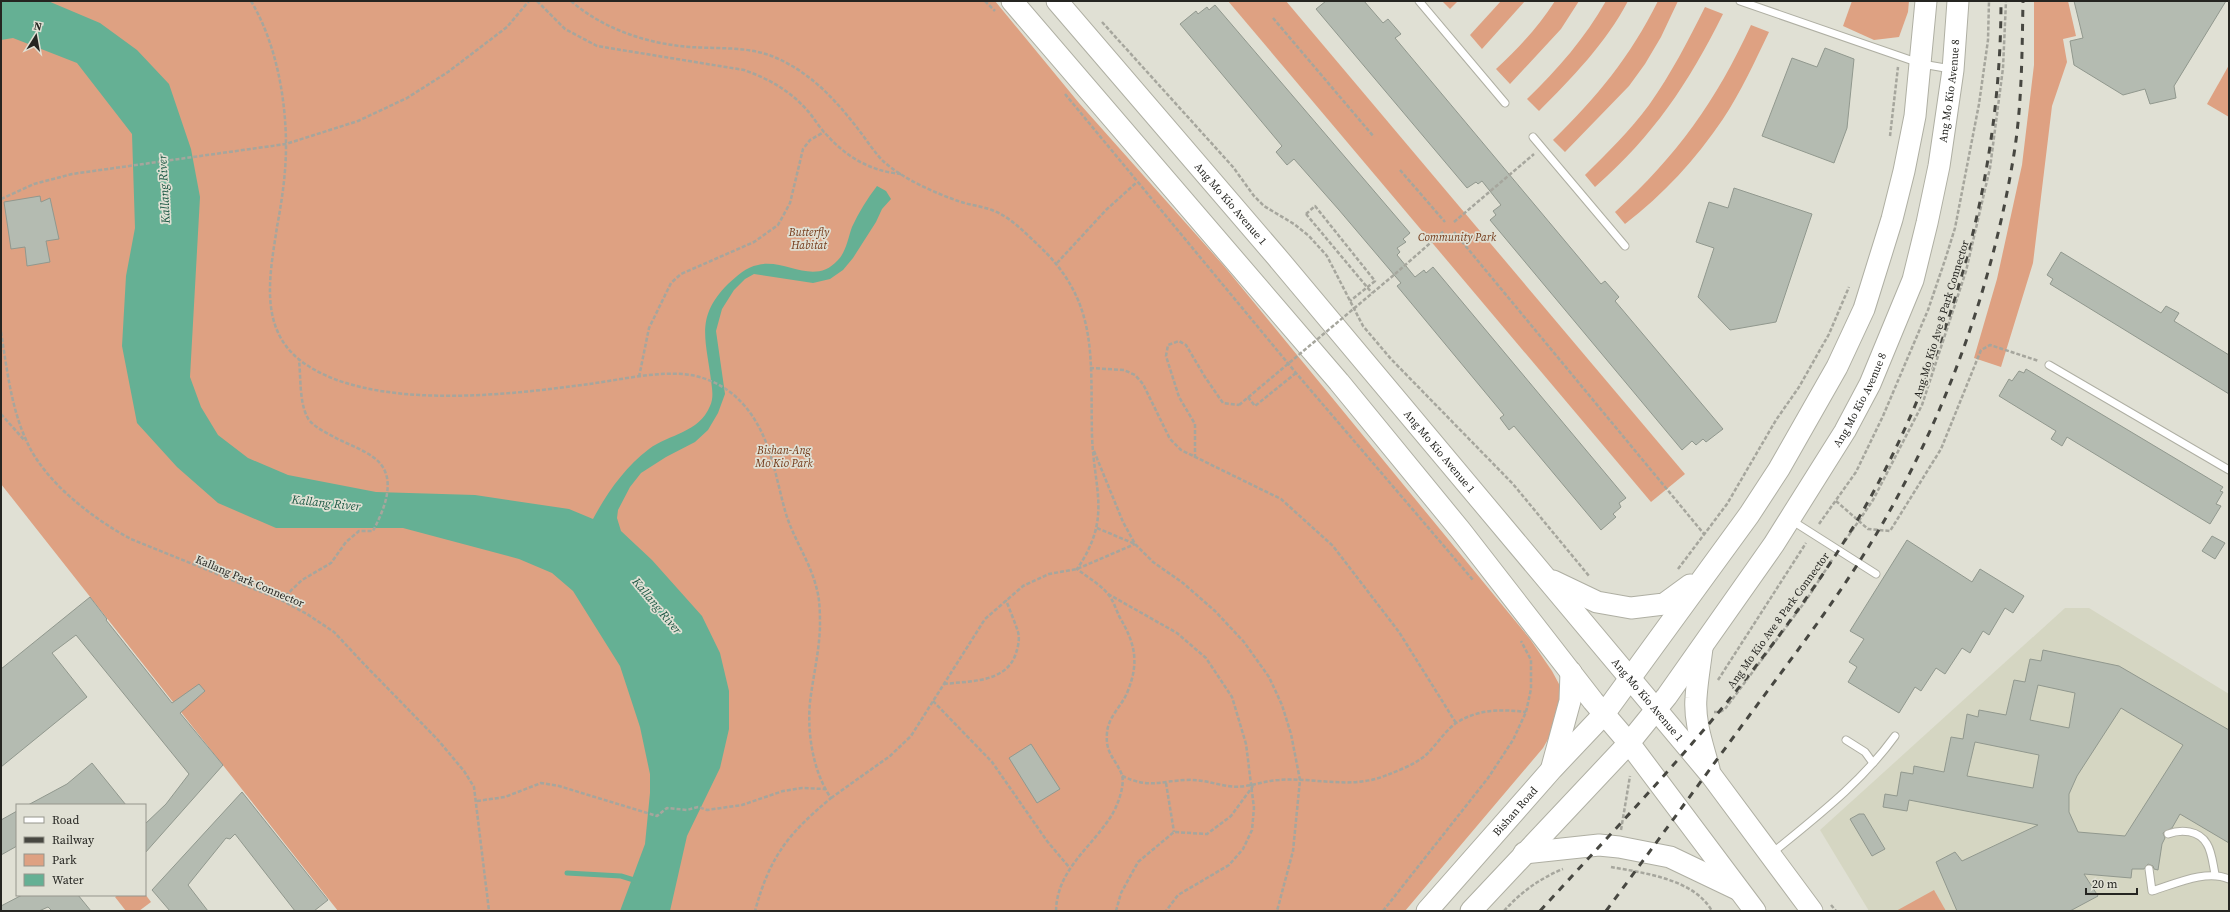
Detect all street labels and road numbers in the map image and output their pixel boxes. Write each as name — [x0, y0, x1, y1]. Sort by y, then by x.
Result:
street label: Ang Mo Kio Avenue 8 — [1936, 39, 1963, 144]
street label: Ang Mo Kio Avenue 1 — [1191, 160, 1270, 248]
street label: Ang Mo Kio Ave 8 Park Connector — [1910, 238, 1973, 400]
street label: Ang Mo Kio Avenue 8 — [1830, 350, 1890, 450]
street label: Ang Mo Kio Avenue 1 — [1400, 407, 1479, 496]
street label: Ang Mo Kio Ave 8 Park Connector — [1724, 549, 1833, 691]
street label: Kallang Park Connector — [193, 552, 307, 611]
street label: Ang Mo Kio Avenue 1 — [1608, 655, 1687, 745]
street label: Bishan Road — [1489, 783, 1542, 839]

